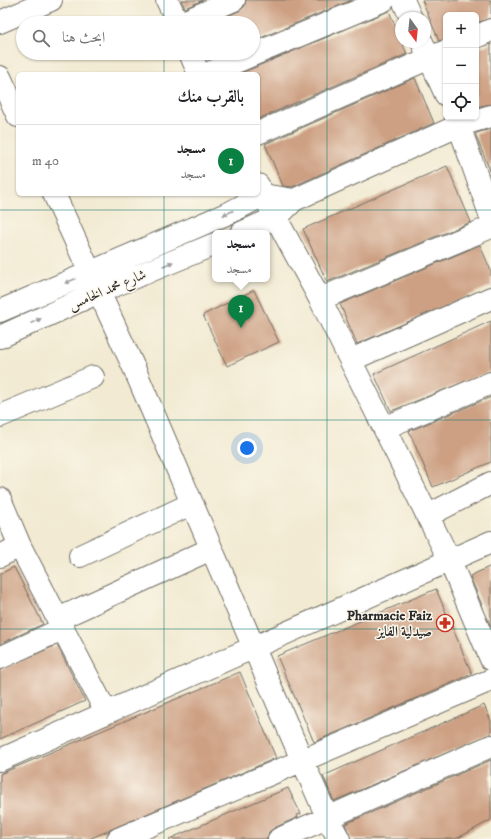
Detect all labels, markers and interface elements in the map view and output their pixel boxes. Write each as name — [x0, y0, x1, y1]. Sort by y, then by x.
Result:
north arrow — [395, 12, 431, 48]
map controls — [443, 12, 479, 120]
button: + — [443, 12, 479, 48]
search box — [16, 16, 260, 60]
icon: search — [30, 27, 52, 49]
text: ابحث هنا — [62, 28, 105, 47]
button: − — [443, 48, 479, 84]
button: locate — [443, 84, 479, 120]
text: بالقرب منك — [178, 86, 244, 108]
text: مسجد — [177, 139, 206, 158]
text: 40 m — [32, 153, 59, 169]
text: 1 — [229, 153, 233, 169]
text: مسجد — [180, 166, 206, 182]
one-way arrow — [223, 210, 234, 216]
popup — [212, 230, 270, 282]
text: مسجد — [226, 234, 256, 253]
one-way arrow — [162, 260, 174, 266]
text: مسجد — [226, 261, 252, 277]
street label: شارع محمد الخامس — [66, 265, 150, 316]
one-way arrow — [65, 278, 76, 284]
pin: 1 — [228, 295, 254, 328]
one-way arrow — [30, 318, 41, 324]
your location — [237, 438, 257, 458]
place label: Pharmacie Faiz صيدلية الفايز — [347, 607, 433, 641]
pharmacy icon: Pharmacie Faiz صيدلية الفايز — [435, 613, 455, 633]

